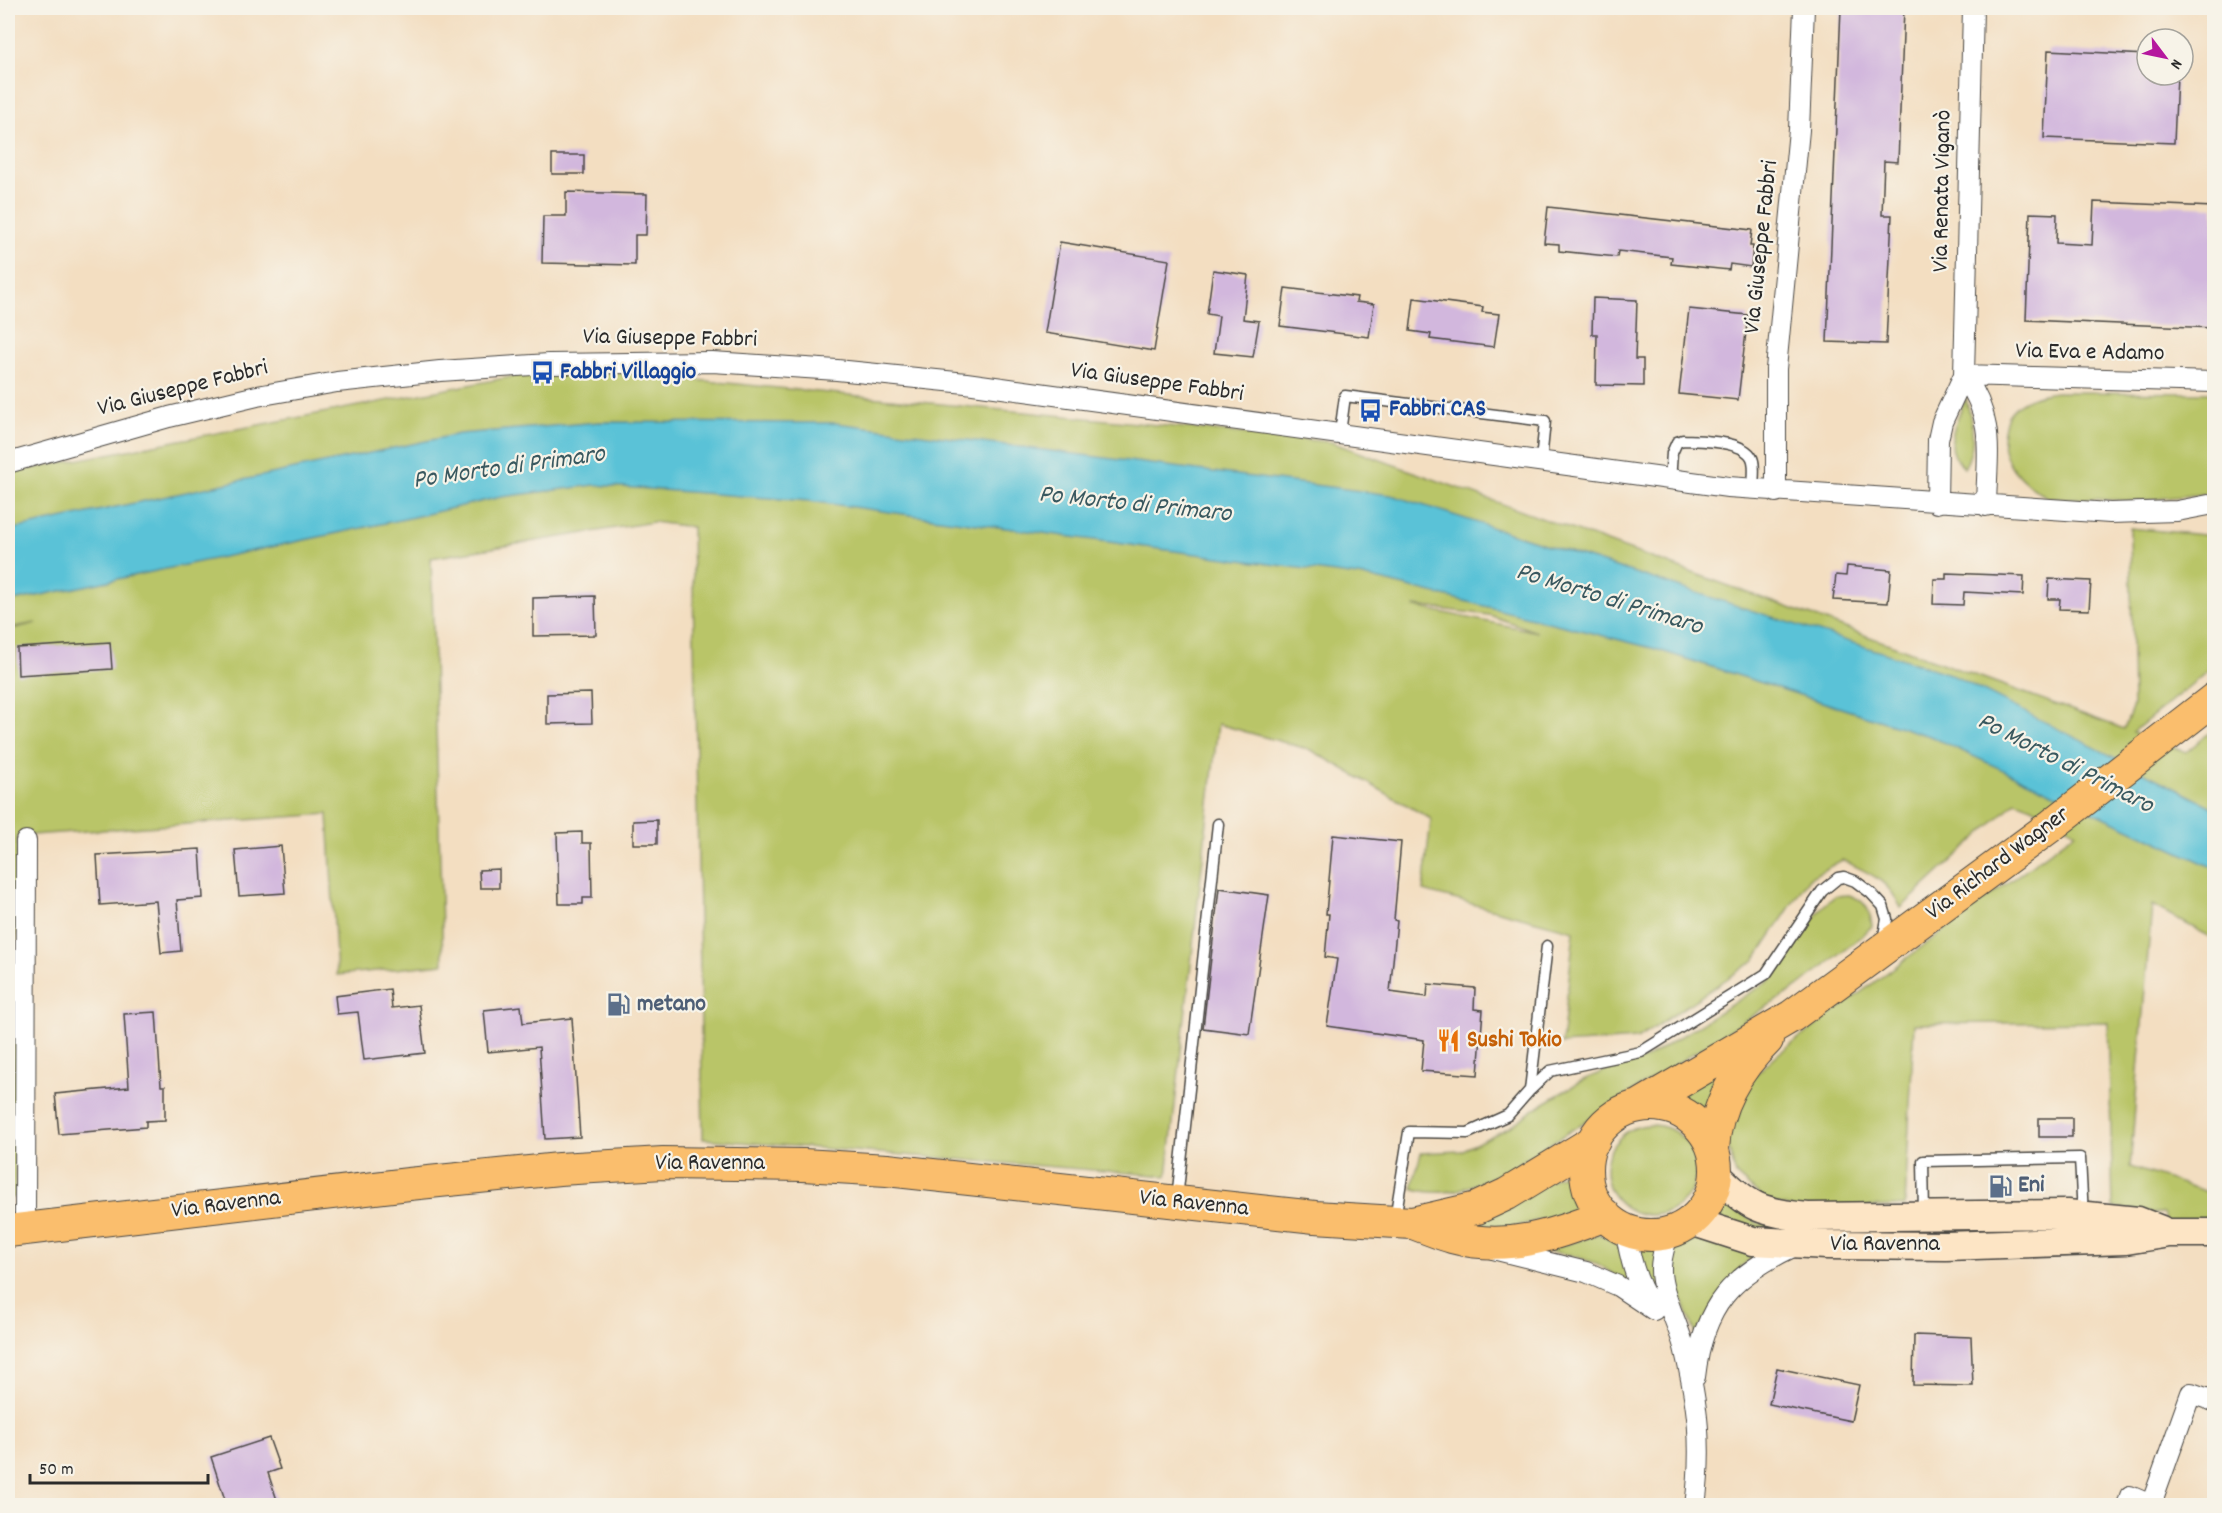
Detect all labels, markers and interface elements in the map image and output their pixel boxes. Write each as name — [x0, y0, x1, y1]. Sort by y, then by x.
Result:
north arrow — [2135, 27, 2195, 87]
text: N — [2164, 54, 2187, 73]
street label: Via Renata Viganò — [1925, 110, 1961, 272]
street label: Via Giuseppe Fabbri — [1736, 158, 1788, 336]
street label: Via Giuseppe Fabbri — [582, 320, 758, 358]
street label: Via Eva e Adamo — [2015, 335, 2165, 371]
street label: Via Giuseppe Fabbri — [94, 351, 272, 427]
street label: Via Giuseppe Fabbri — [1068, 354, 1246, 412]
place label: Fabbri Villaggio — [560, 356, 697, 390]
bus stop icon: Fabbri Villaggio — [529, 360, 555, 386]
place label: Fabbri CAS — [1389, 393, 1486, 427]
bus stop icon: Fabbri CAS — [1358, 397, 1384, 423]
water label: Po Morto di Primaro — [411, 436, 609, 500]
water label: Po Morto di Primaro — [1037, 476, 1234, 534]
water label: Po Morto di Primaro — [1511, 554, 1708, 646]
water label: Po Morto di Primaro — [1970, 704, 2161, 825]
street label: Via Richard Wagner — [1919, 798, 2077, 929]
place label: metano — [637, 988, 706, 1022]
fuel station icon: metano — [606, 992, 632, 1018]
place label: Sushi Tokio — [1467, 1024, 1562, 1058]
restaurant icon: Sushi Tokio — [1436, 1028, 1462, 1054]
street label: Via Ravenna — [655, 1147, 766, 1181]
place label: Eni — [2018, 1169, 2045, 1203]
fuel station icon: Eni — [1987, 1173, 2013, 1199]
street label: Via Ravenna — [170, 1181, 283, 1229]
street label: Via Ravenna — [1138, 1181, 1251, 1227]
street label: Via Ravenna — [1830, 1228, 1941, 1262]
scale bar — [30, 1447, 208, 1485]
text: 50 m — [39, 1458, 74, 1483]

